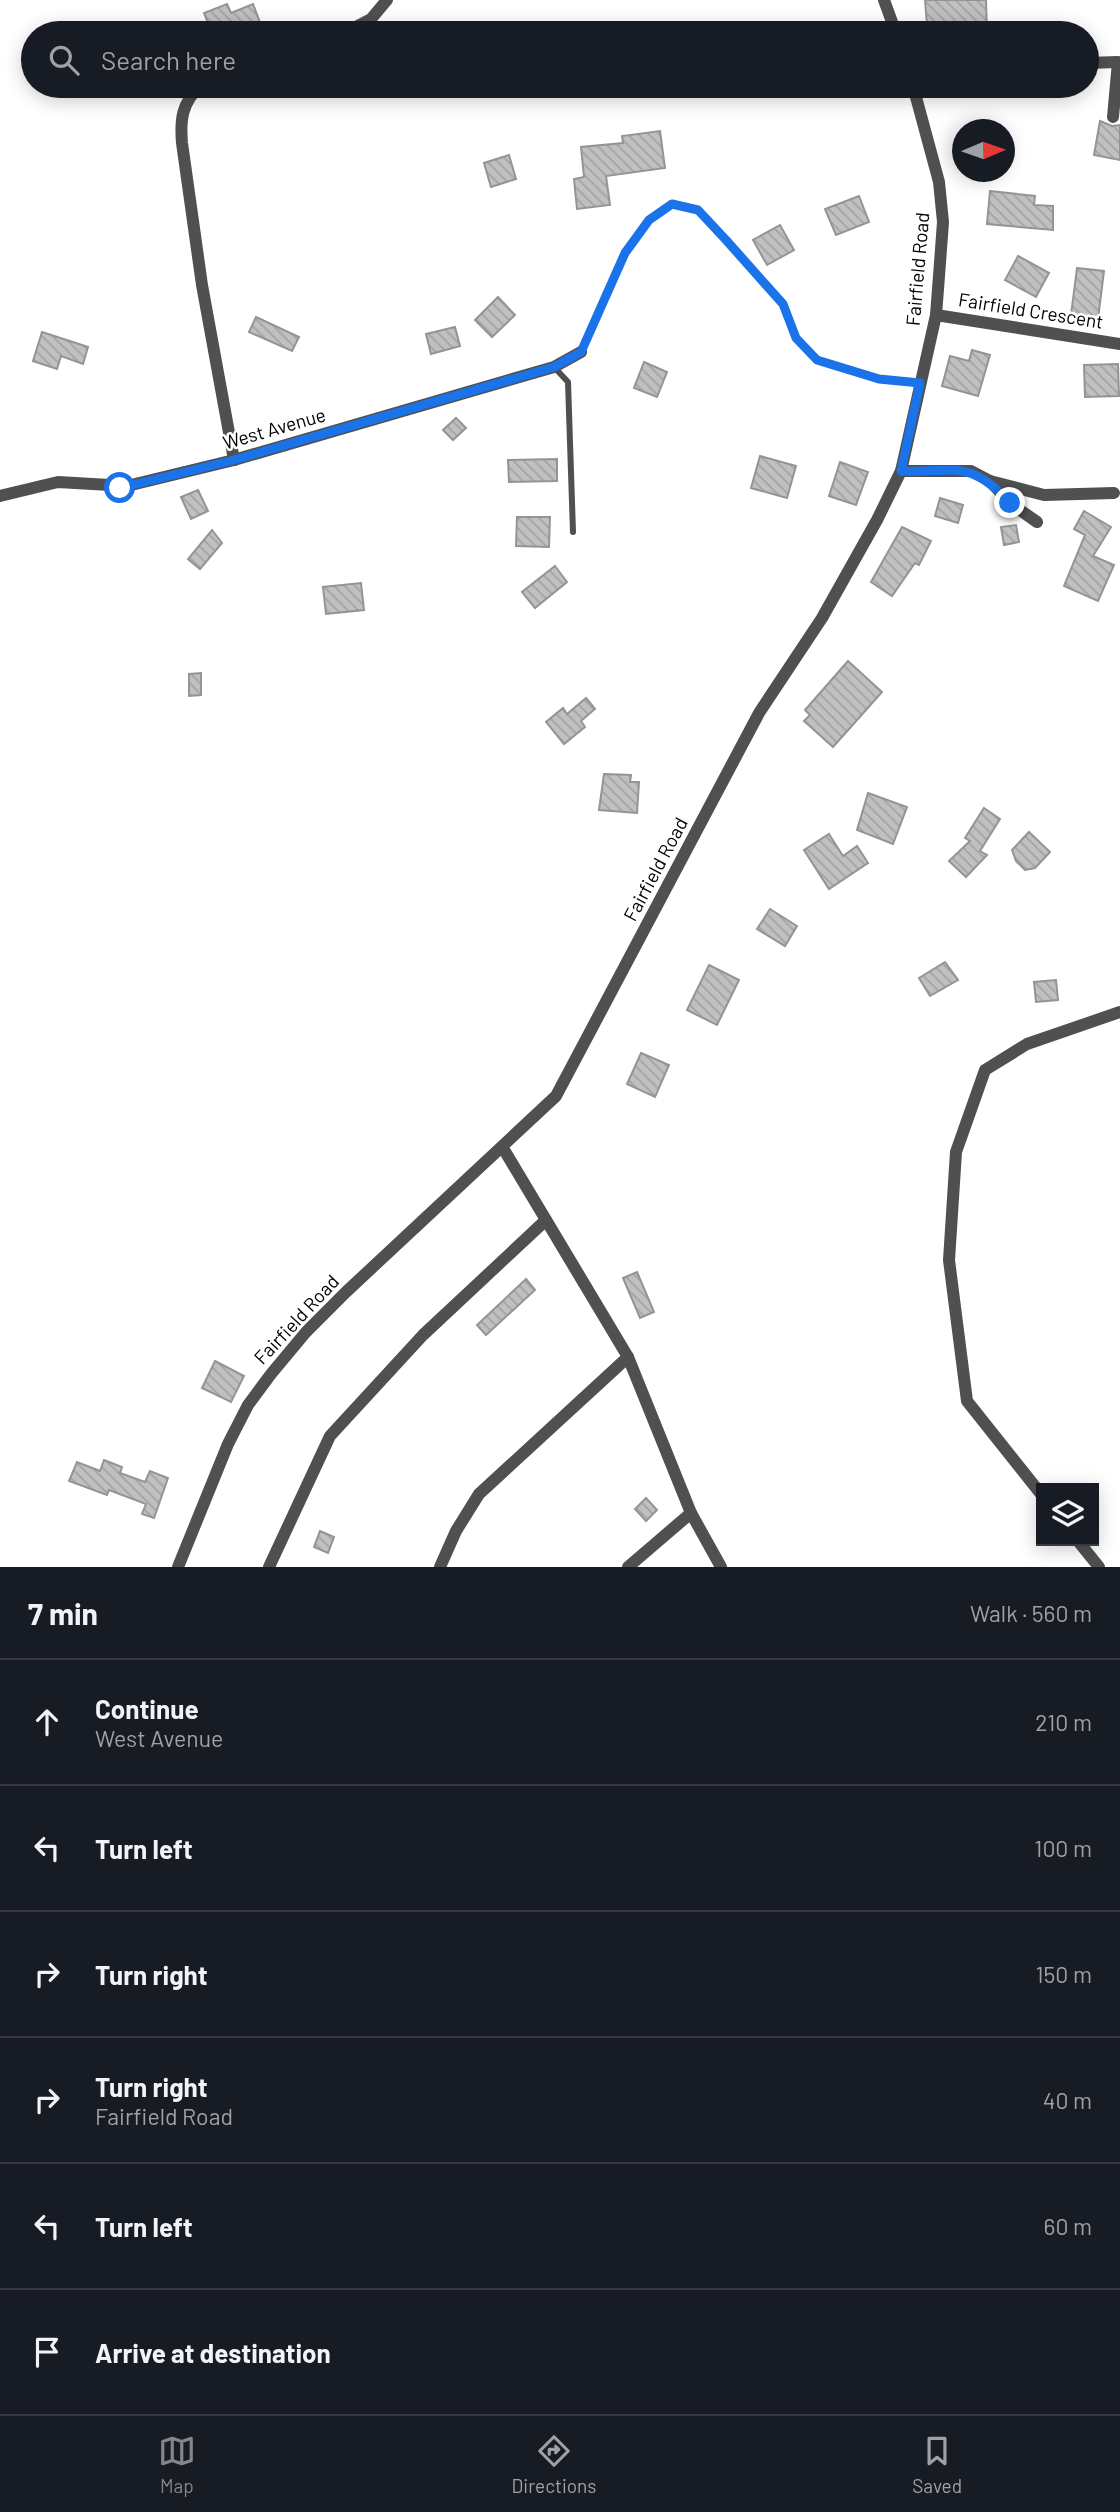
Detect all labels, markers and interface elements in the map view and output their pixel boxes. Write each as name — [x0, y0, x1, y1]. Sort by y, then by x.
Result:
search box — [21, 21, 1099, 98]
icon: search — [45, 41, 83, 79]
text: Search here — [101, 44, 236, 75]
north arrow — [952, 119, 1015, 182]
street label: Fairfield Road — [901, 211, 933, 327]
street label: Fairfield Crescent — [957, 287, 1105, 333]
street label: West Avenue — [220, 402, 328, 454]
route start — [104, 472, 135, 503]
route end — [994, 487, 1025, 518]
street label: Fairfield Road — [618, 813, 692, 925]
street label: Fairfield Road — [249, 1269, 343, 1369]
map controls — [1036, 1483, 1099, 1546]
button: layers — [1036, 1483, 1099, 1546]
text: 7 min — [28, 1595, 98, 1631]
text: Walk · 560 m — [970, 1599, 1092, 1627]
text: Continue — [95, 1693, 199, 1724]
icon: ahead — [28, 1703, 66, 1741]
text: 210 m — [1035, 1708, 1092, 1736]
text: West Avenue — [95, 1724, 223, 1752]
icon: left — [28, 1829, 66, 1867]
text: Turn left — [95, 1833, 193, 1864]
text: 100 m — [1034, 1834, 1092, 1862]
icon: right — [28, 1955, 66, 1993]
text: Turn right — [95, 1959, 208, 1990]
text: 150 m — [1036, 1960, 1092, 1988]
text: Turn right — [95, 2071, 208, 2102]
icon: right — [28, 2081, 66, 2119]
text: 40 m — [1043, 2086, 1092, 2114]
text: Fairfield Road — [95, 2102, 233, 2130]
icon: left — [28, 2207, 66, 2245]
text: Turn left — [95, 2211, 193, 2242]
text: 60 m — [1044, 2212, 1092, 2240]
icon: arrive — [28, 2333, 66, 2371]
text: Arrive at destination — [95, 2337, 331, 2368]
tab: Map — [158, 2432, 196, 2497]
tab: Directions — [512, 2432, 597, 2497]
tab: Saved — [912, 2432, 962, 2497]

